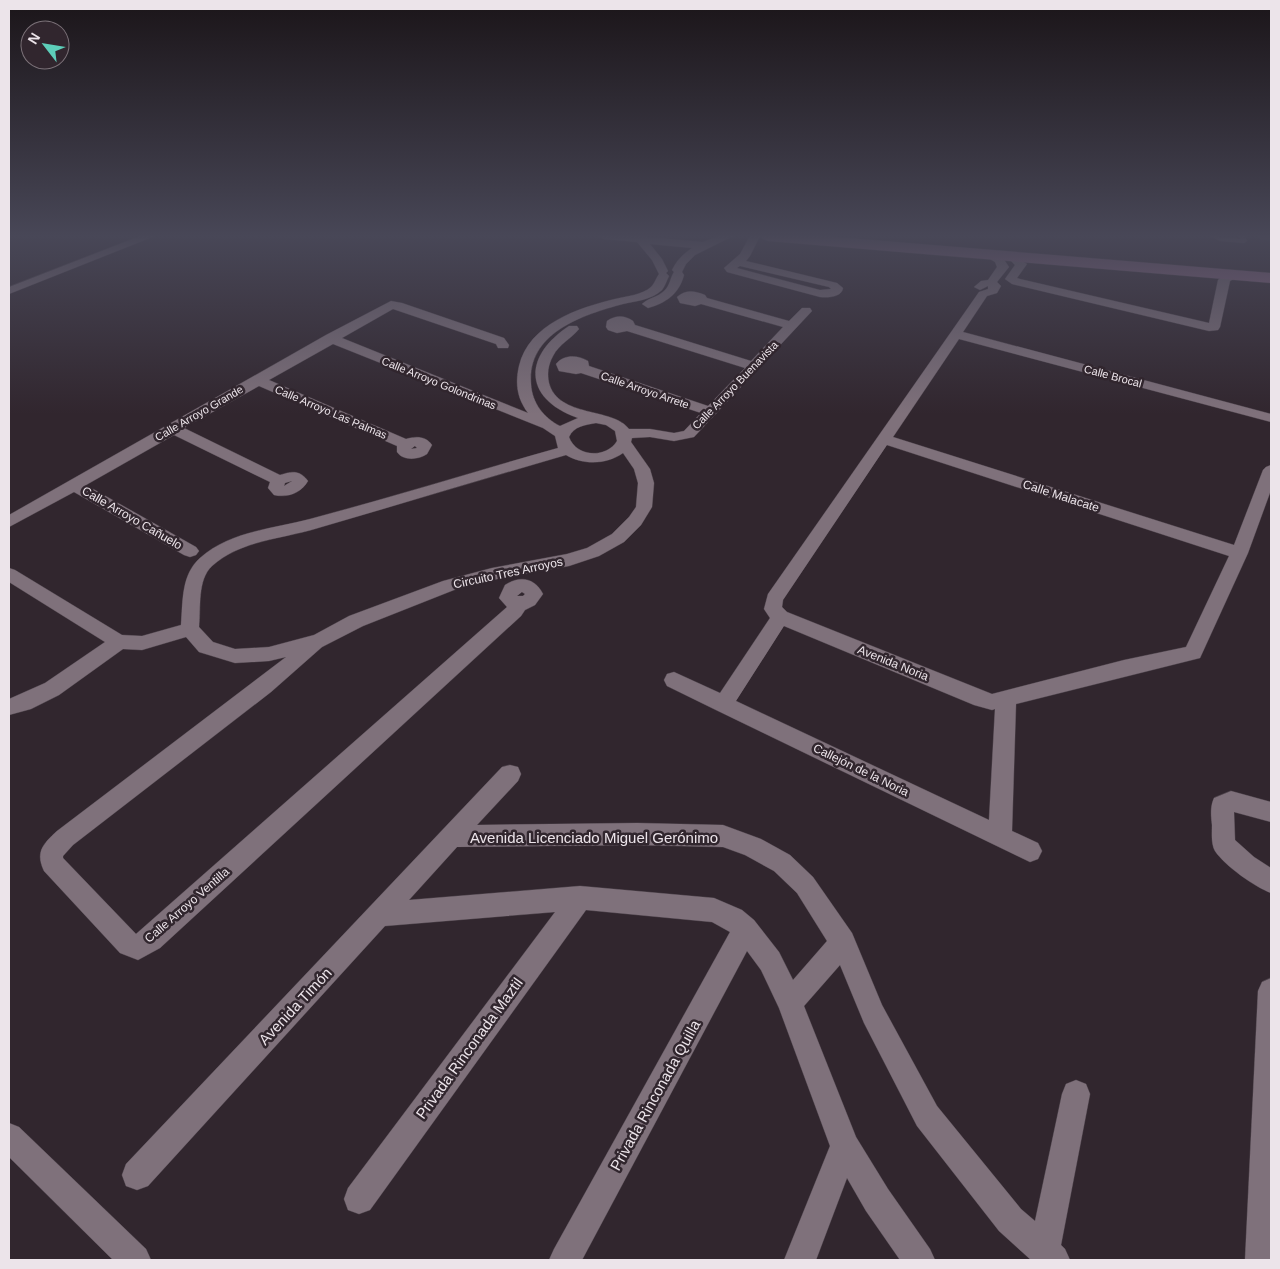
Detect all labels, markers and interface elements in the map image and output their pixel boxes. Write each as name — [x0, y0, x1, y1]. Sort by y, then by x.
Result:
north arrow — [20, 20, 70, 70]
text: N — [24, 30, 43, 47]
street label: Calle Arroyo Buenavista — [690, 338, 781, 431]
street label: Calle Arroyo Golondrinas — [380, 355, 498, 412]
street label: Calle Brocal — [1083, 363, 1143, 389]
street label: Calle Arroyo Arrete — [599, 369, 691, 411]
street label: Calle Arroyo Grande — [153, 383, 245, 443]
street label: Calle Arroyo Las Palmas — [273, 383, 389, 441]
street label: Calle Malacate — [1021, 477, 1101, 515]
street label: Calle Arroyo Cañuelo — [79, 484, 185, 553]
street label: Circuito Tres Arroyos — [452, 555, 564, 591]
street label: Avenida Noria — [856, 642, 931, 684]
street label: Callejón de la Noria — [811, 741, 911, 799]
street label: Avenida Licenciado Miguel Gerónimo — [470, 829, 718, 846]
street label: Calle Arroyo Ventilla — [142, 864, 232, 946]
street label: Avenida Timón — [255, 964, 335, 1048]
street label: Privada Rinconada Maztil — [412, 974, 526, 1122]
street label: Privada Rinconada Quilla — [607, 1016, 704, 1173]

